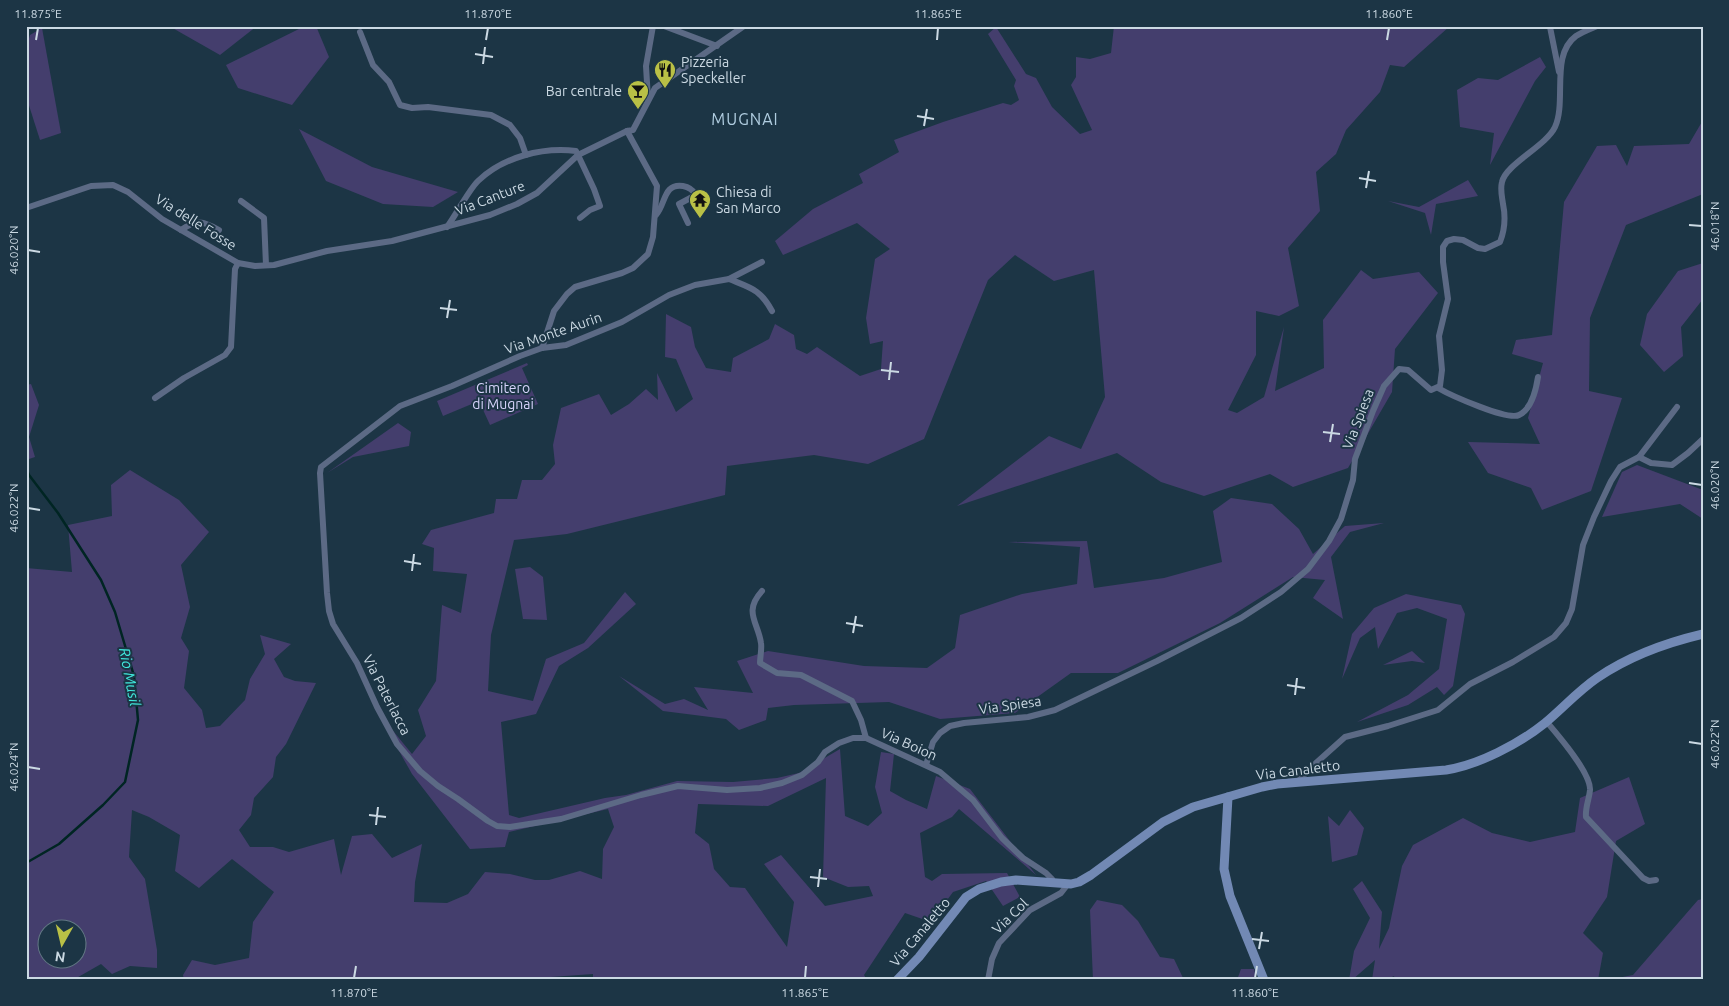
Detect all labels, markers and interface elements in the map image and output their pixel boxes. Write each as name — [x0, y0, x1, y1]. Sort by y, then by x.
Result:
text: 11.875°E — [14, 7, 62, 20]
text: 11.870°E — [464, 7, 512, 20]
text: 11.865°E — [914, 7, 962, 20]
text: 11.860°E — [1365, 7, 1413, 20]
place label: Pizzeria Speckeller — [681, 54, 746, 86]
restaurant icon: Pizzeria Speckeller — [653, 58, 677, 89]
bar icon: Bar centrale — [626, 79, 650, 110]
place label: Bar centrale — [546, 83, 622, 99]
district label: MUGNAI — [711, 110, 779, 128]
street label: Via Canture — [453, 177, 527, 219]
place label: Chiesa di San Marco — [716, 184, 781, 216]
temple icon: Chiesa di San Marco — [688, 188, 712, 219]
street label: Via delle Fosse — [152, 191, 240, 253]
text: 46.018°N — [1708, 201, 1721, 251]
text: 46.020°N — [7, 225, 20, 275]
street label: Via Monte Aurin — [502, 309, 604, 357]
park label: Cimitero di Mugnai — [472, 380, 534, 412]
street label: Via Spiesa — [1339, 387, 1377, 451]
text: 46.020°N — [1708, 460, 1721, 510]
text: 46.022°N — [7, 483, 20, 533]
water label: Rio Musil — [116, 646, 144, 709]
street label: Via Paterlacca — [360, 652, 414, 738]
street label: Via Spiesa — [978, 693, 1042, 717]
text: 46.022°N — [1708, 719, 1721, 769]
street label: Via Boion — [878, 725, 940, 763]
text: 46.024°N — [7, 742, 20, 792]
street label: Via Canaletto — [1255, 757, 1341, 783]
street label: Via Canaletto — [887, 894, 953, 970]
street label: Via Col — [989, 895, 1031, 937]
north arrow — [38, 918, 88, 968]
text: N — [54, 948, 66, 966]
text: 11.870°E — [330, 986, 378, 999]
text: 11.865°E — [781, 986, 829, 999]
text: 11.860°E — [1231, 986, 1279, 999]

